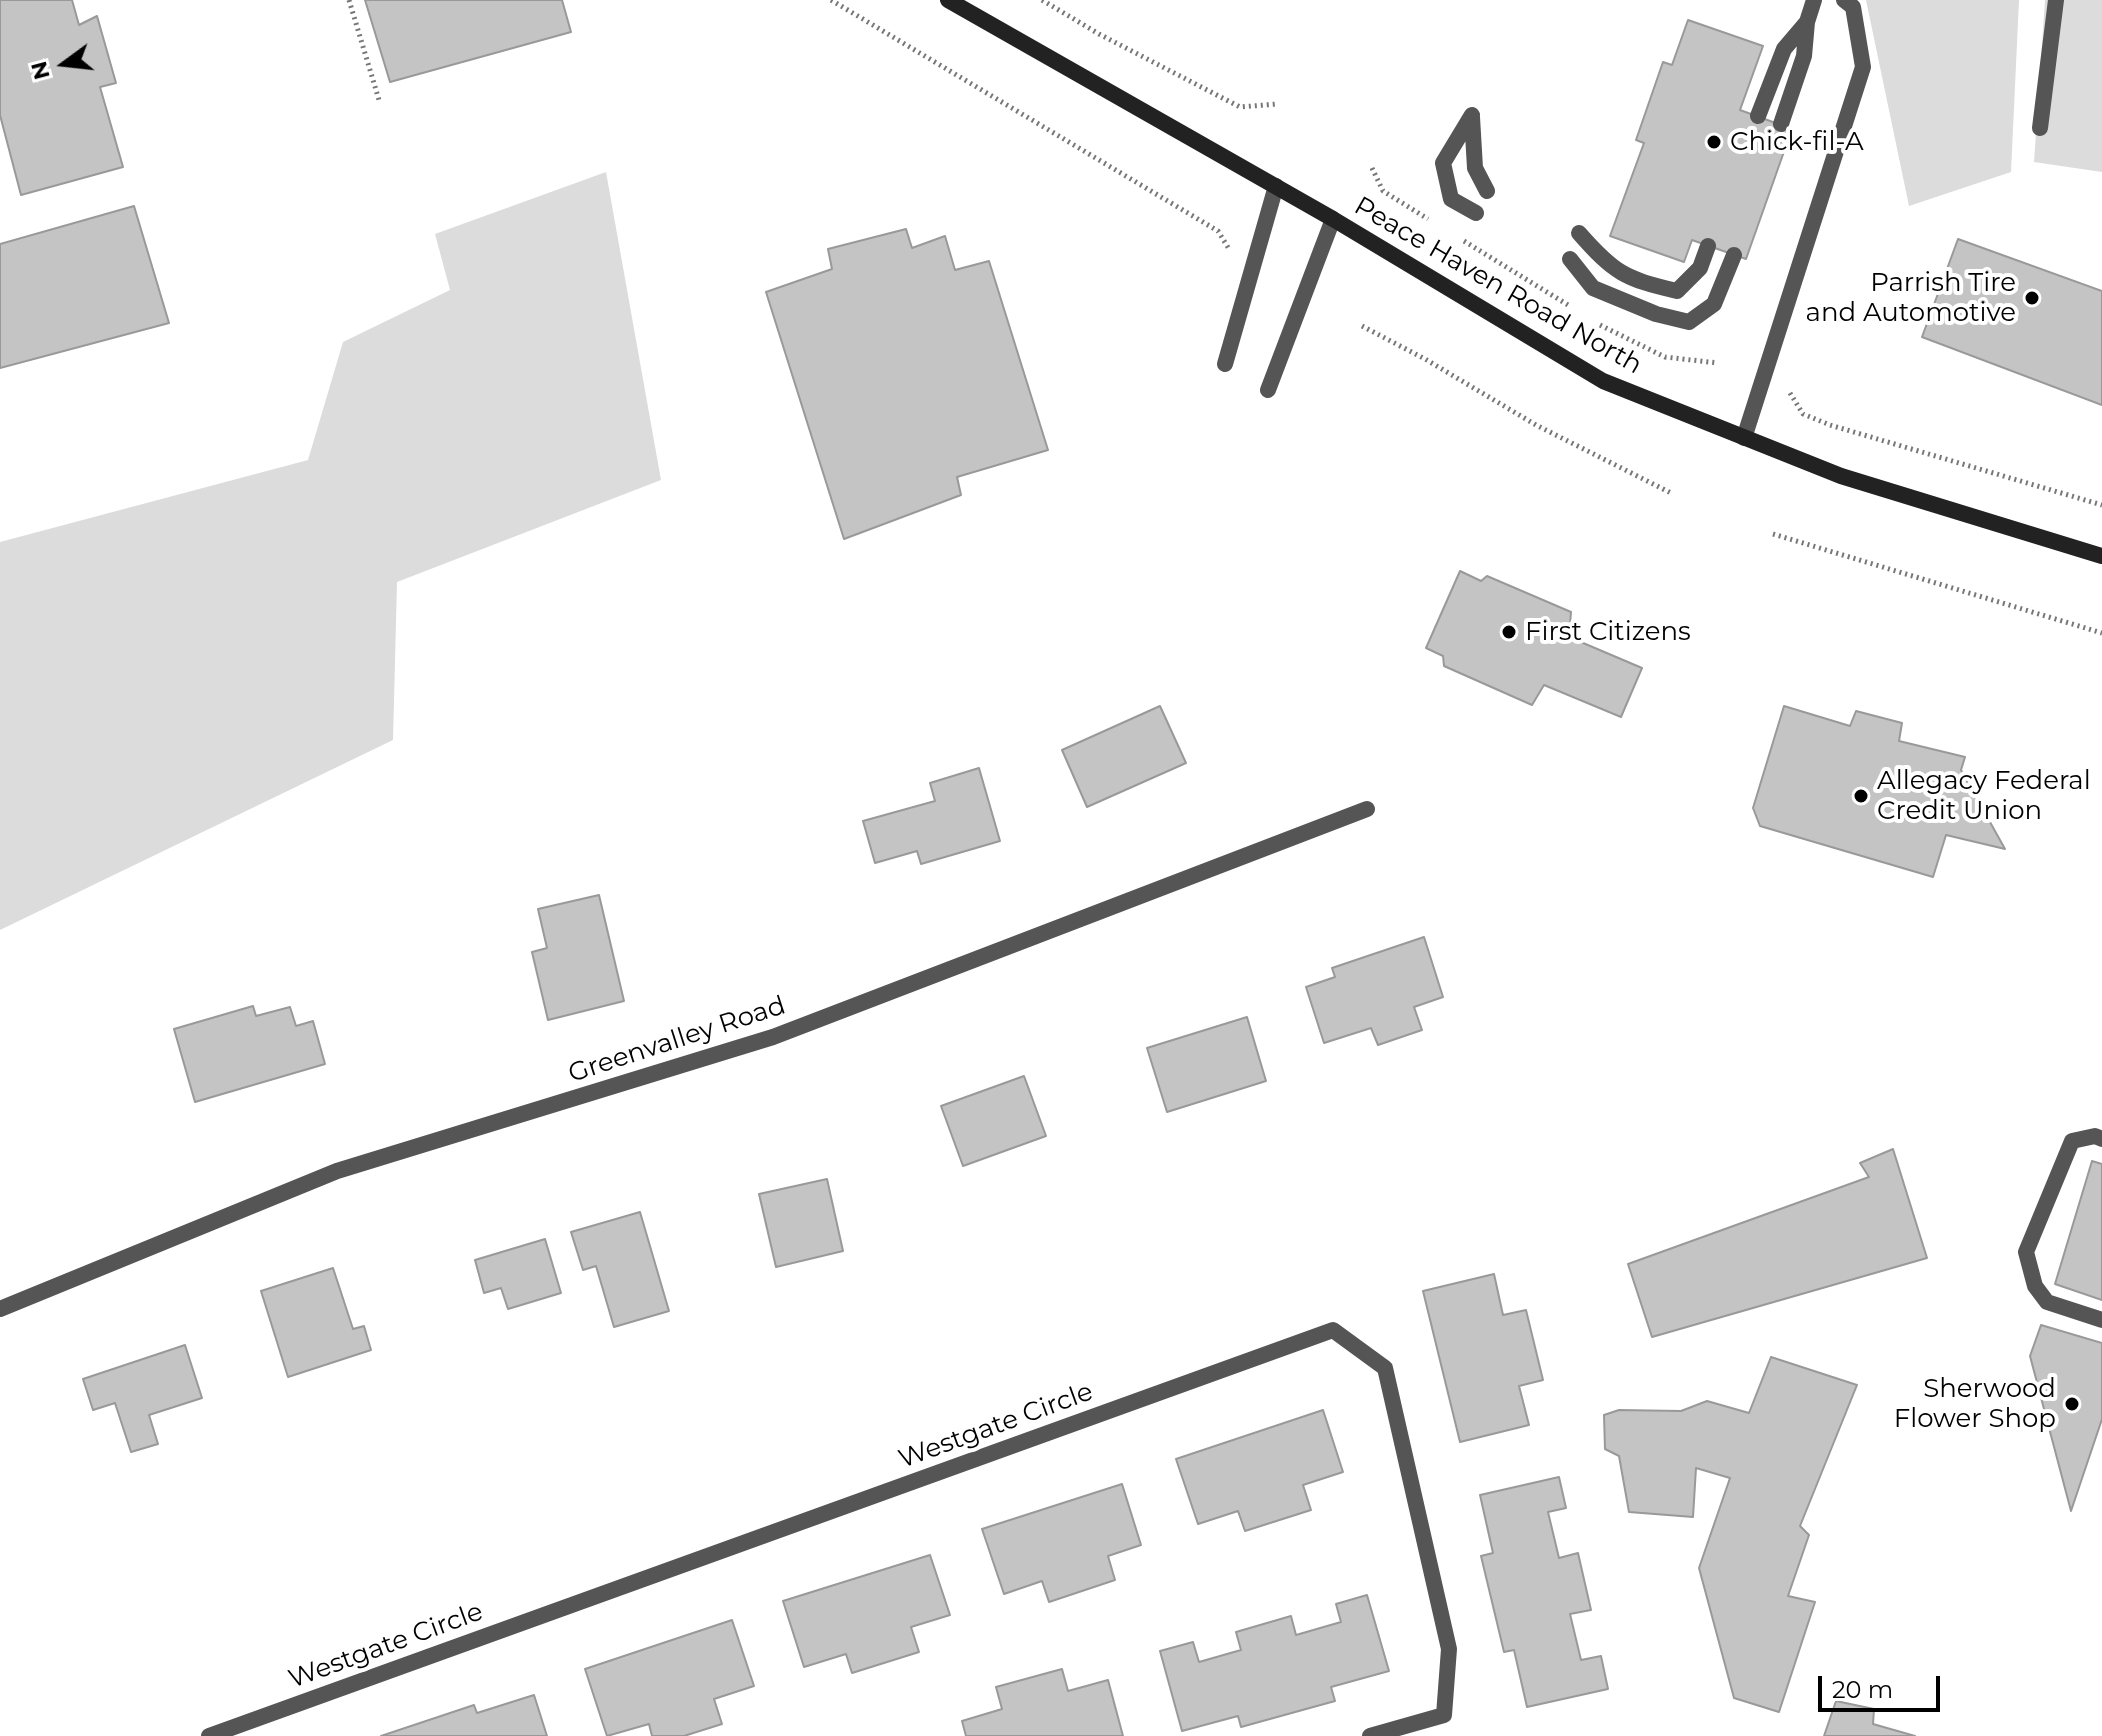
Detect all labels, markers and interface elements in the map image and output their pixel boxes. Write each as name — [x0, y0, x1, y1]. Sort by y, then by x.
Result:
north arrow — [24, 24, 104, 104]
text: N — [25, 58, 56, 82]
place label: Chick-fil-A — [1730, 126, 1864, 158]
marker: Chick-fil-A — [1705, 133, 1723, 151]
street label: Peace Haven Road North — [1349, 191, 1647, 381]
place label: Parrish Tire and Automotive — [1806, 267, 2016, 328]
marker: Parrish Tire and Automotive — [2023, 289, 2041, 307]
place label: First Citizens — [1525, 616, 1691, 648]
marker: First Citizens — [1500, 623, 1518, 641]
place label: Allegacy Federal Credit Union — [1877, 765, 2091, 826]
marker: Allegacy Federal Credit Union — [1852, 787, 1870, 805]
street label: Greenvalley Road — [565, 990, 789, 1090]
place label: Sherwood Flower Shop — [1894, 1373, 2056, 1434]
street label: Westgate Circle — [895, 1376, 1097, 1476]
marker: Sherwood Flower Shop — [2063, 1395, 2081, 1413]
street label: Westgate Circle — [285, 1596, 487, 1696]
scale bar — [1822, 1660, 1944, 1710]
text: 20 m — [1832, 1675, 1893, 1704]

